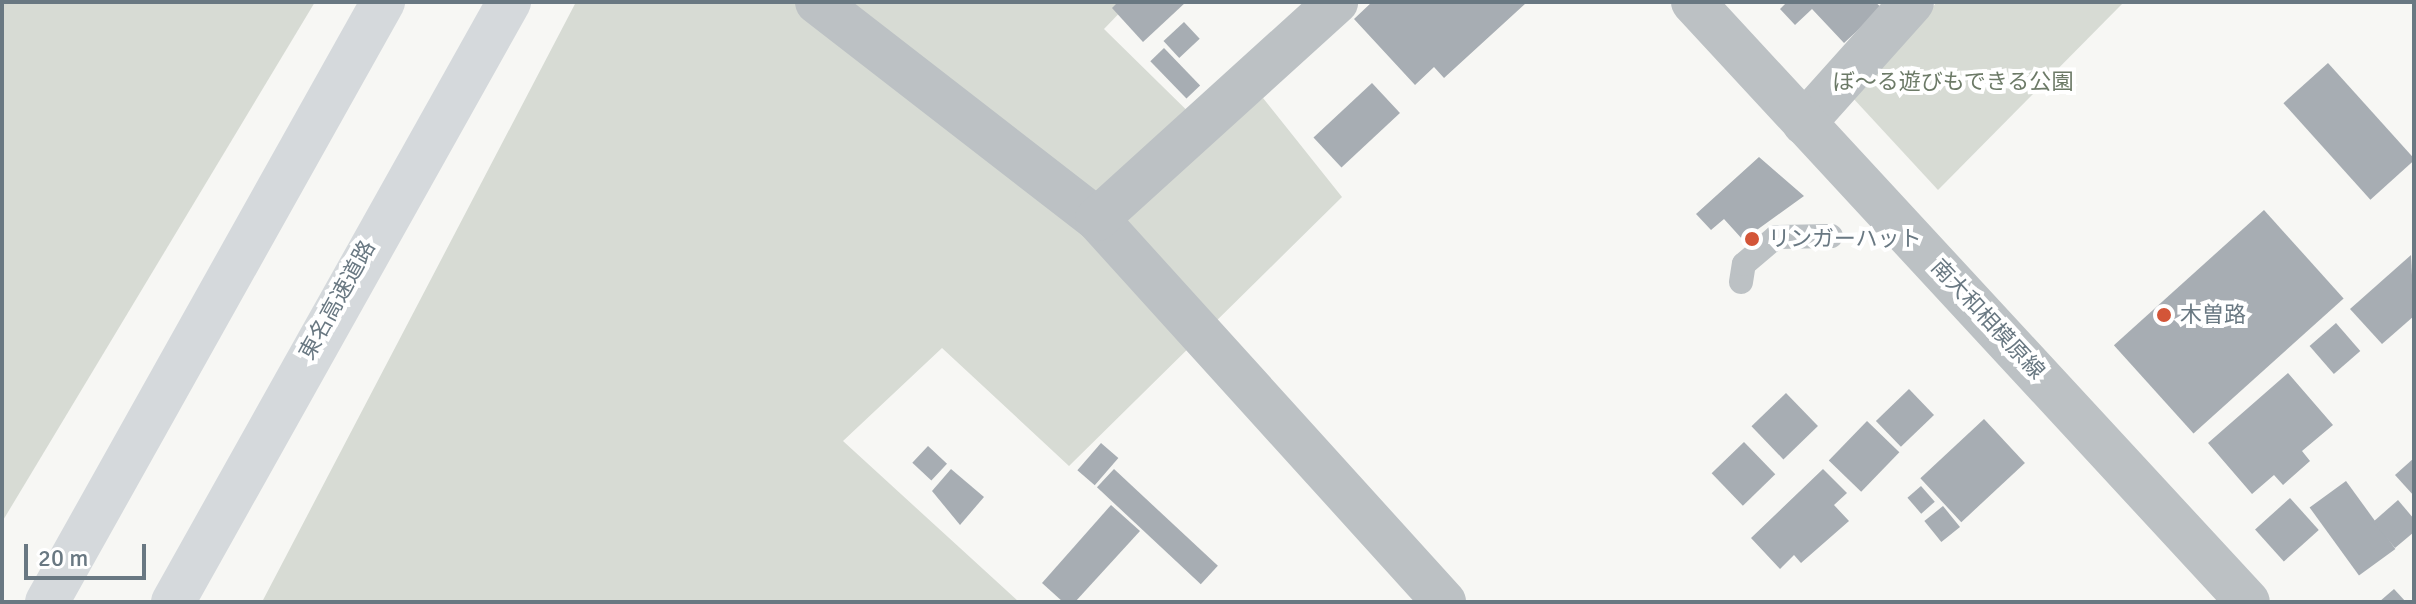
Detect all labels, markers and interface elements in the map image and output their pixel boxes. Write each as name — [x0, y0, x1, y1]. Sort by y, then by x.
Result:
park label: ぼ～る遊びもできる公園 — [1832, 69, 2074, 95]
place label: リンガーハット — [1768, 226, 1922, 252]
marker: リンガーハット — [1743, 230, 1761, 248]
street label: 東名高速道路 — [293, 236, 381, 364]
street label: 南大和相模原線 — [1926, 254, 2050, 384]
place label: 木曽路 — [2180, 302, 2246, 328]
marker: 木曽路 — [2155, 306, 2173, 324]
scale bar — [28, 528, 150, 578]
text: 20 m — [38, 543, 88, 573]

